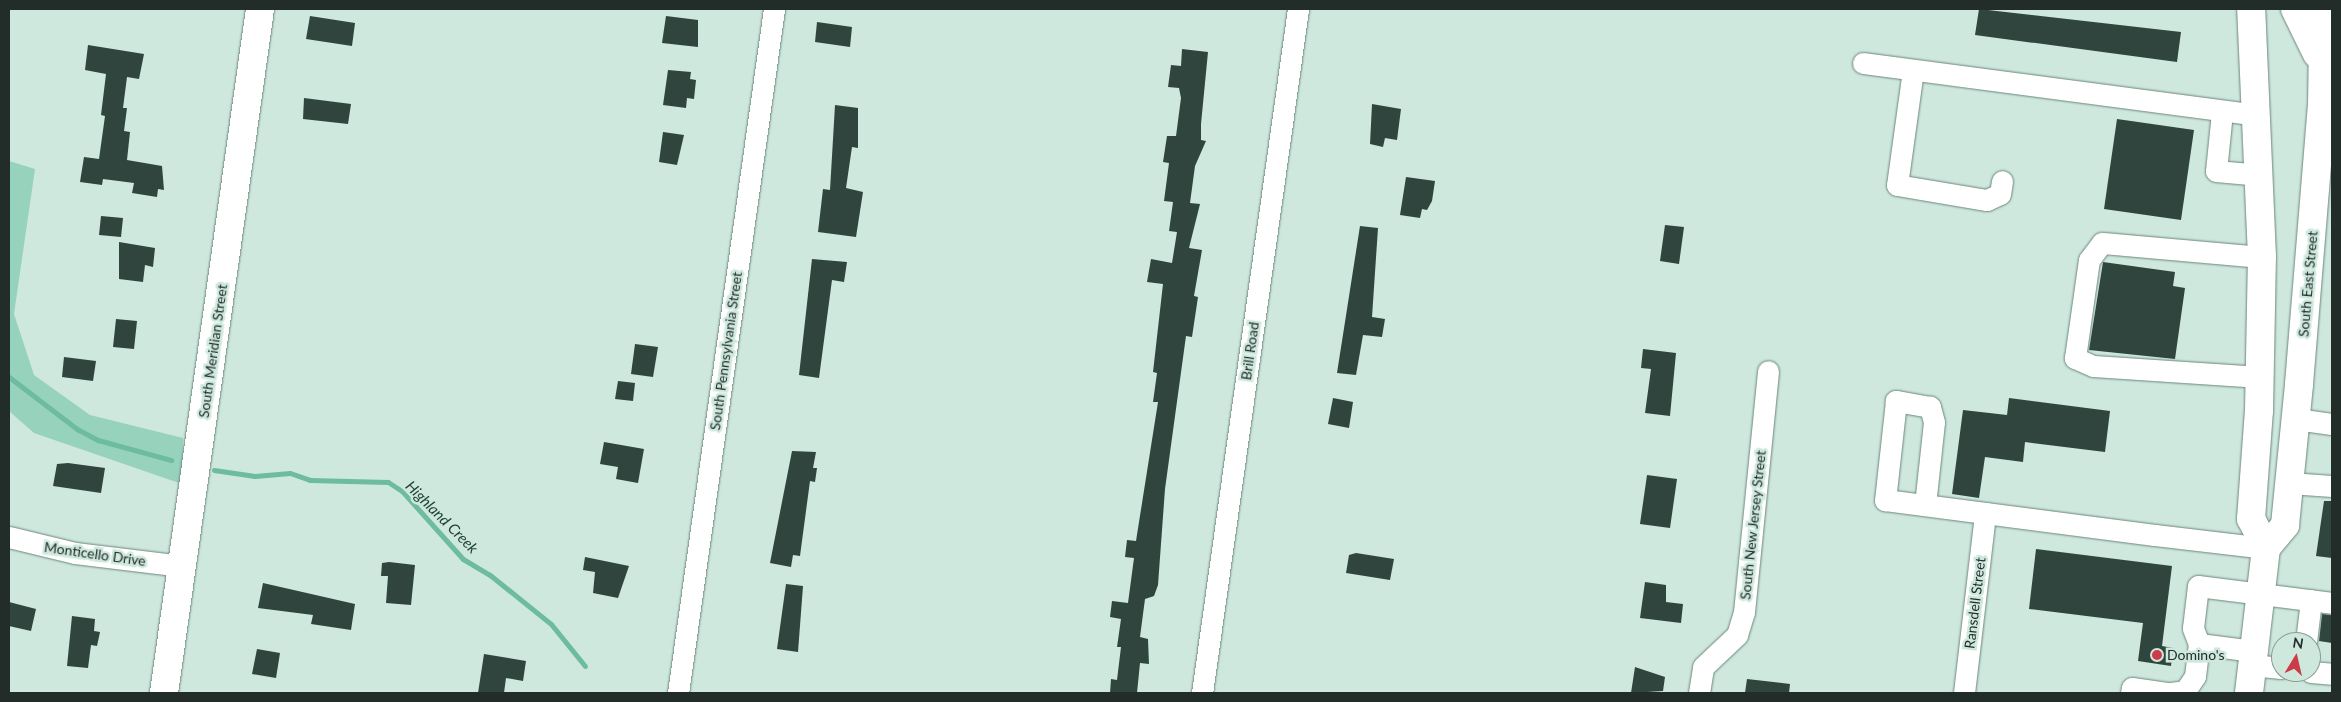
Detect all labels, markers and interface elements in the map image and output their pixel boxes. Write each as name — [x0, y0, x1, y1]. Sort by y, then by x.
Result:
street label: South East Street — [2295, 230, 2321, 338]
street label: South Pennsylvania Street — [707, 271, 745, 431]
street label: South Meridian Street — [195, 283, 231, 419]
street label: Brill Road — [1238, 321, 1262, 381]
street label: South New Jersey Street — [1737, 449, 1769, 601]
water label: Highland Creek — [402, 477, 482, 557]
street label: Monticello Drive — [43, 539, 147, 569]
street label: Ransdell Street — [1961, 556, 1989, 650]
north arrow — [2271, 632, 2321, 682]
text: N — [2292, 633, 2305, 652]
place label: Domino's — [2167, 647, 2225, 663]
marker: Domino's — [2151, 649, 2163, 661]

